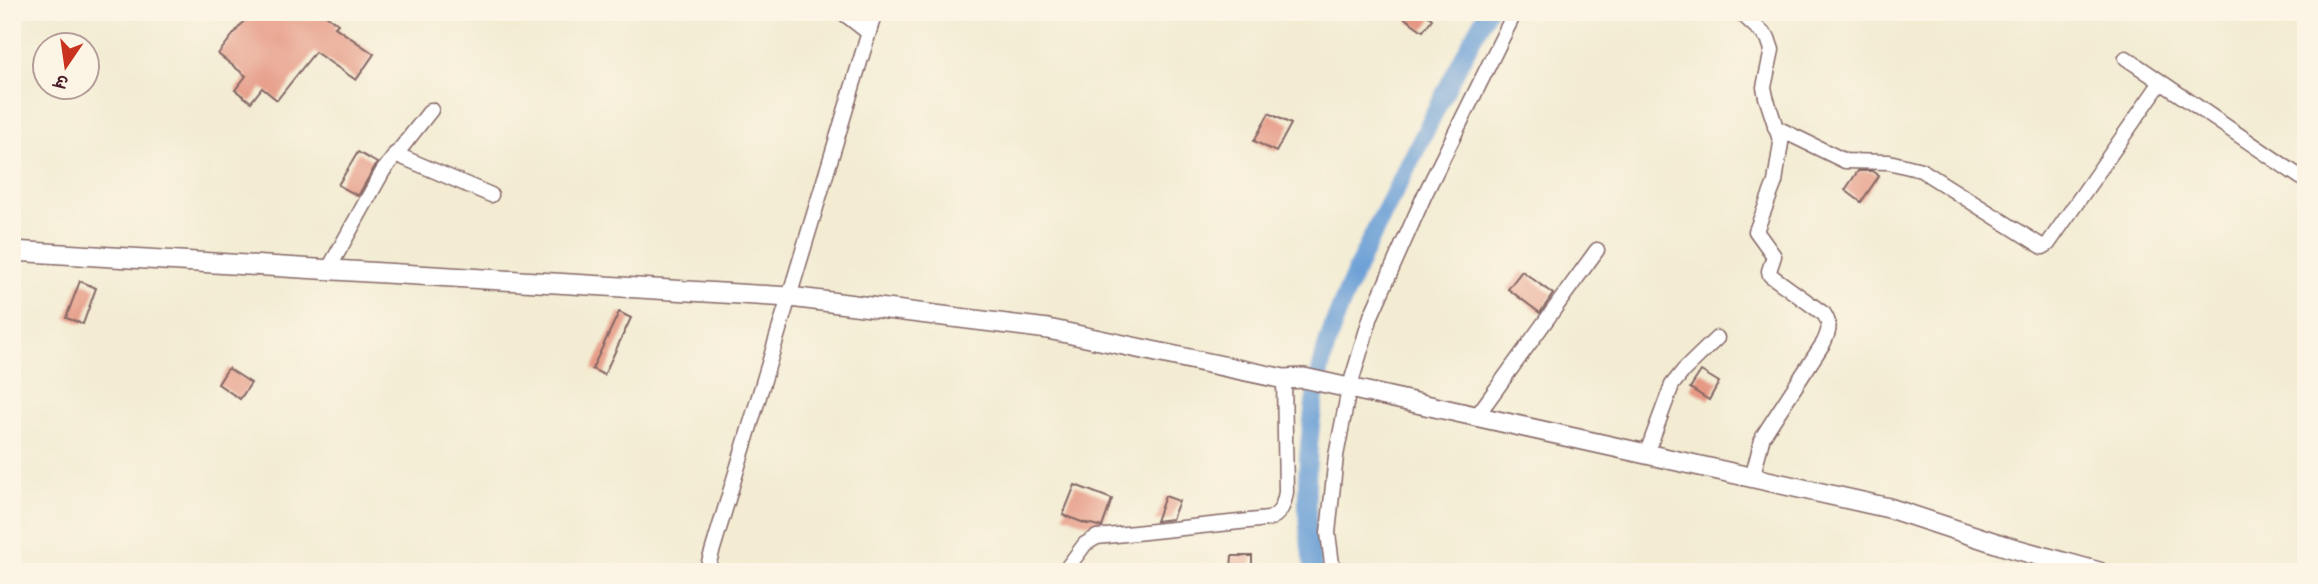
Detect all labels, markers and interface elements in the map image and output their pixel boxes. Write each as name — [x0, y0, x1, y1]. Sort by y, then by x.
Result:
north arrow — [32, 32, 102, 102]
text: उ — [49, 64, 72, 97]

